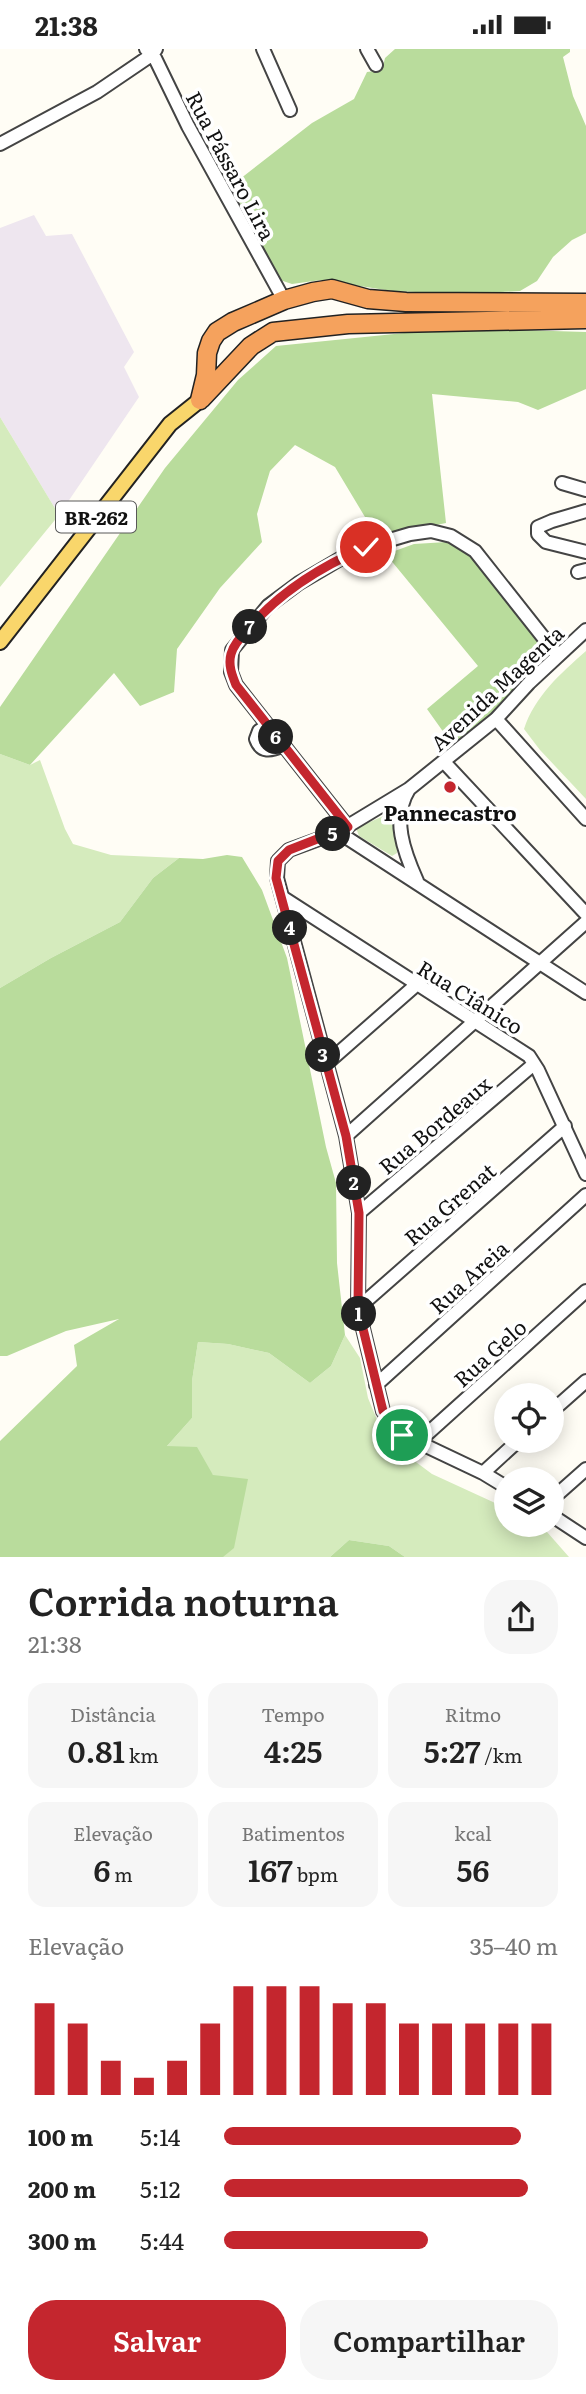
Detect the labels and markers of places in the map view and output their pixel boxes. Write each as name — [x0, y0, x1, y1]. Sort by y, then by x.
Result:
pin — [336, 517, 396, 577]
pin: 7 — [232, 609, 268, 645]
pin: 6 — [258, 719, 294, 755]
marker: Pannecastro — [442, 779, 458, 795]
place label: Pannecastro — [383, 796, 517, 827]
pin: 5 — [316, 817, 350, 851]
pin: 4 — [272, 911, 308, 945]
pin: 3 — [306, 1037, 340, 1073]
pin: 2 — [336, 1165, 372, 1201]
pin: 1 — [342, 1297, 376, 1331]
pin — [372, 1405, 432, 1465]

